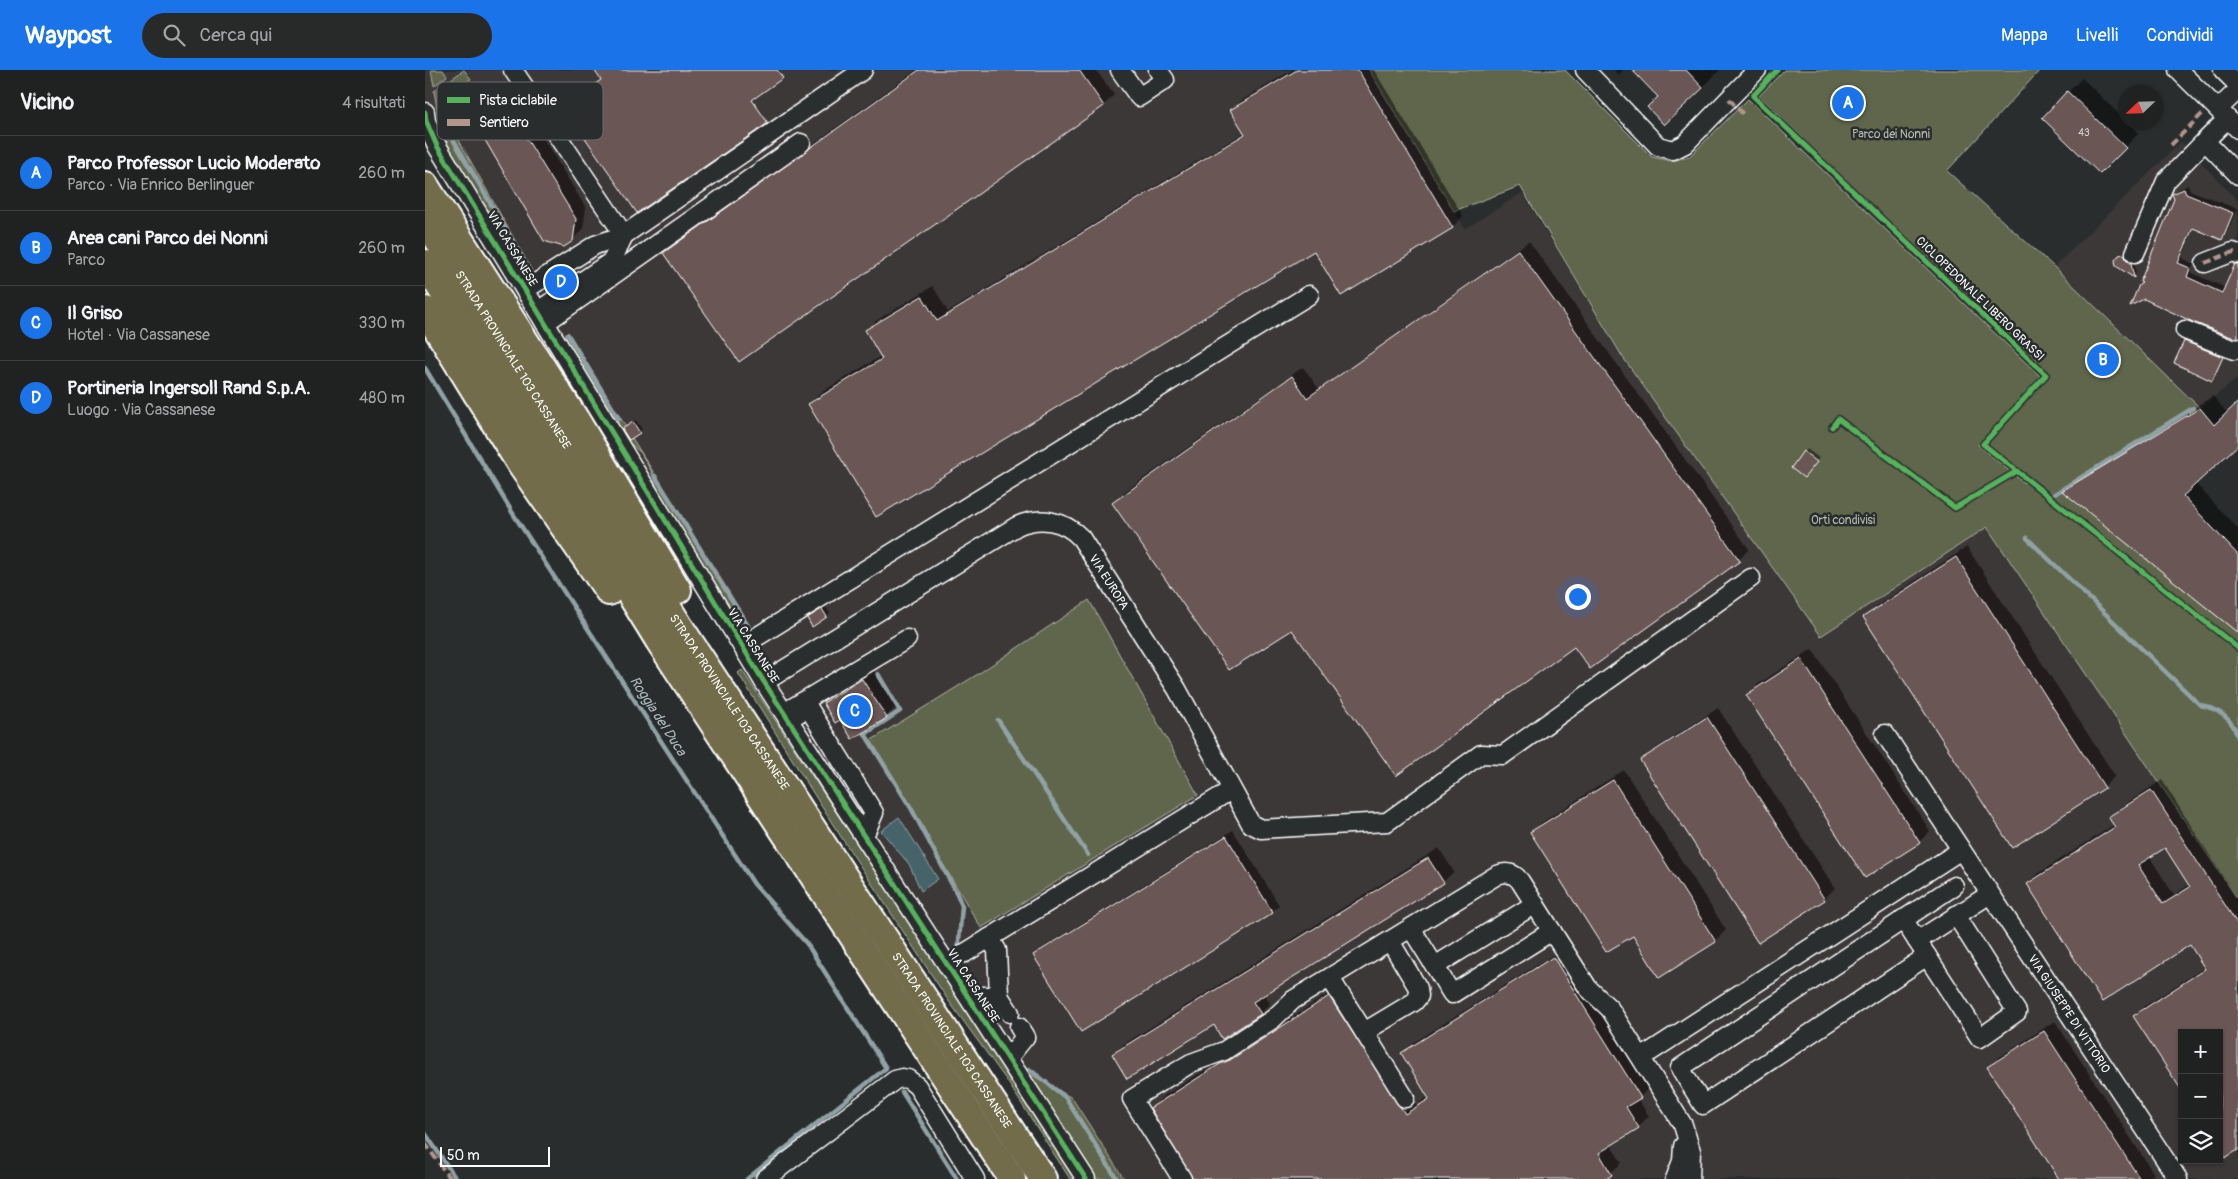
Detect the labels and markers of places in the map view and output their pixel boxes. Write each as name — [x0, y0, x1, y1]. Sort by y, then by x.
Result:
pin: A — [1832, 84, 1864, 122]
pin: D — [545, 263, 577, 301]
pin: B — [2087, 341, 2119, 379]
pin: C — [839, 692, 871, 730]

